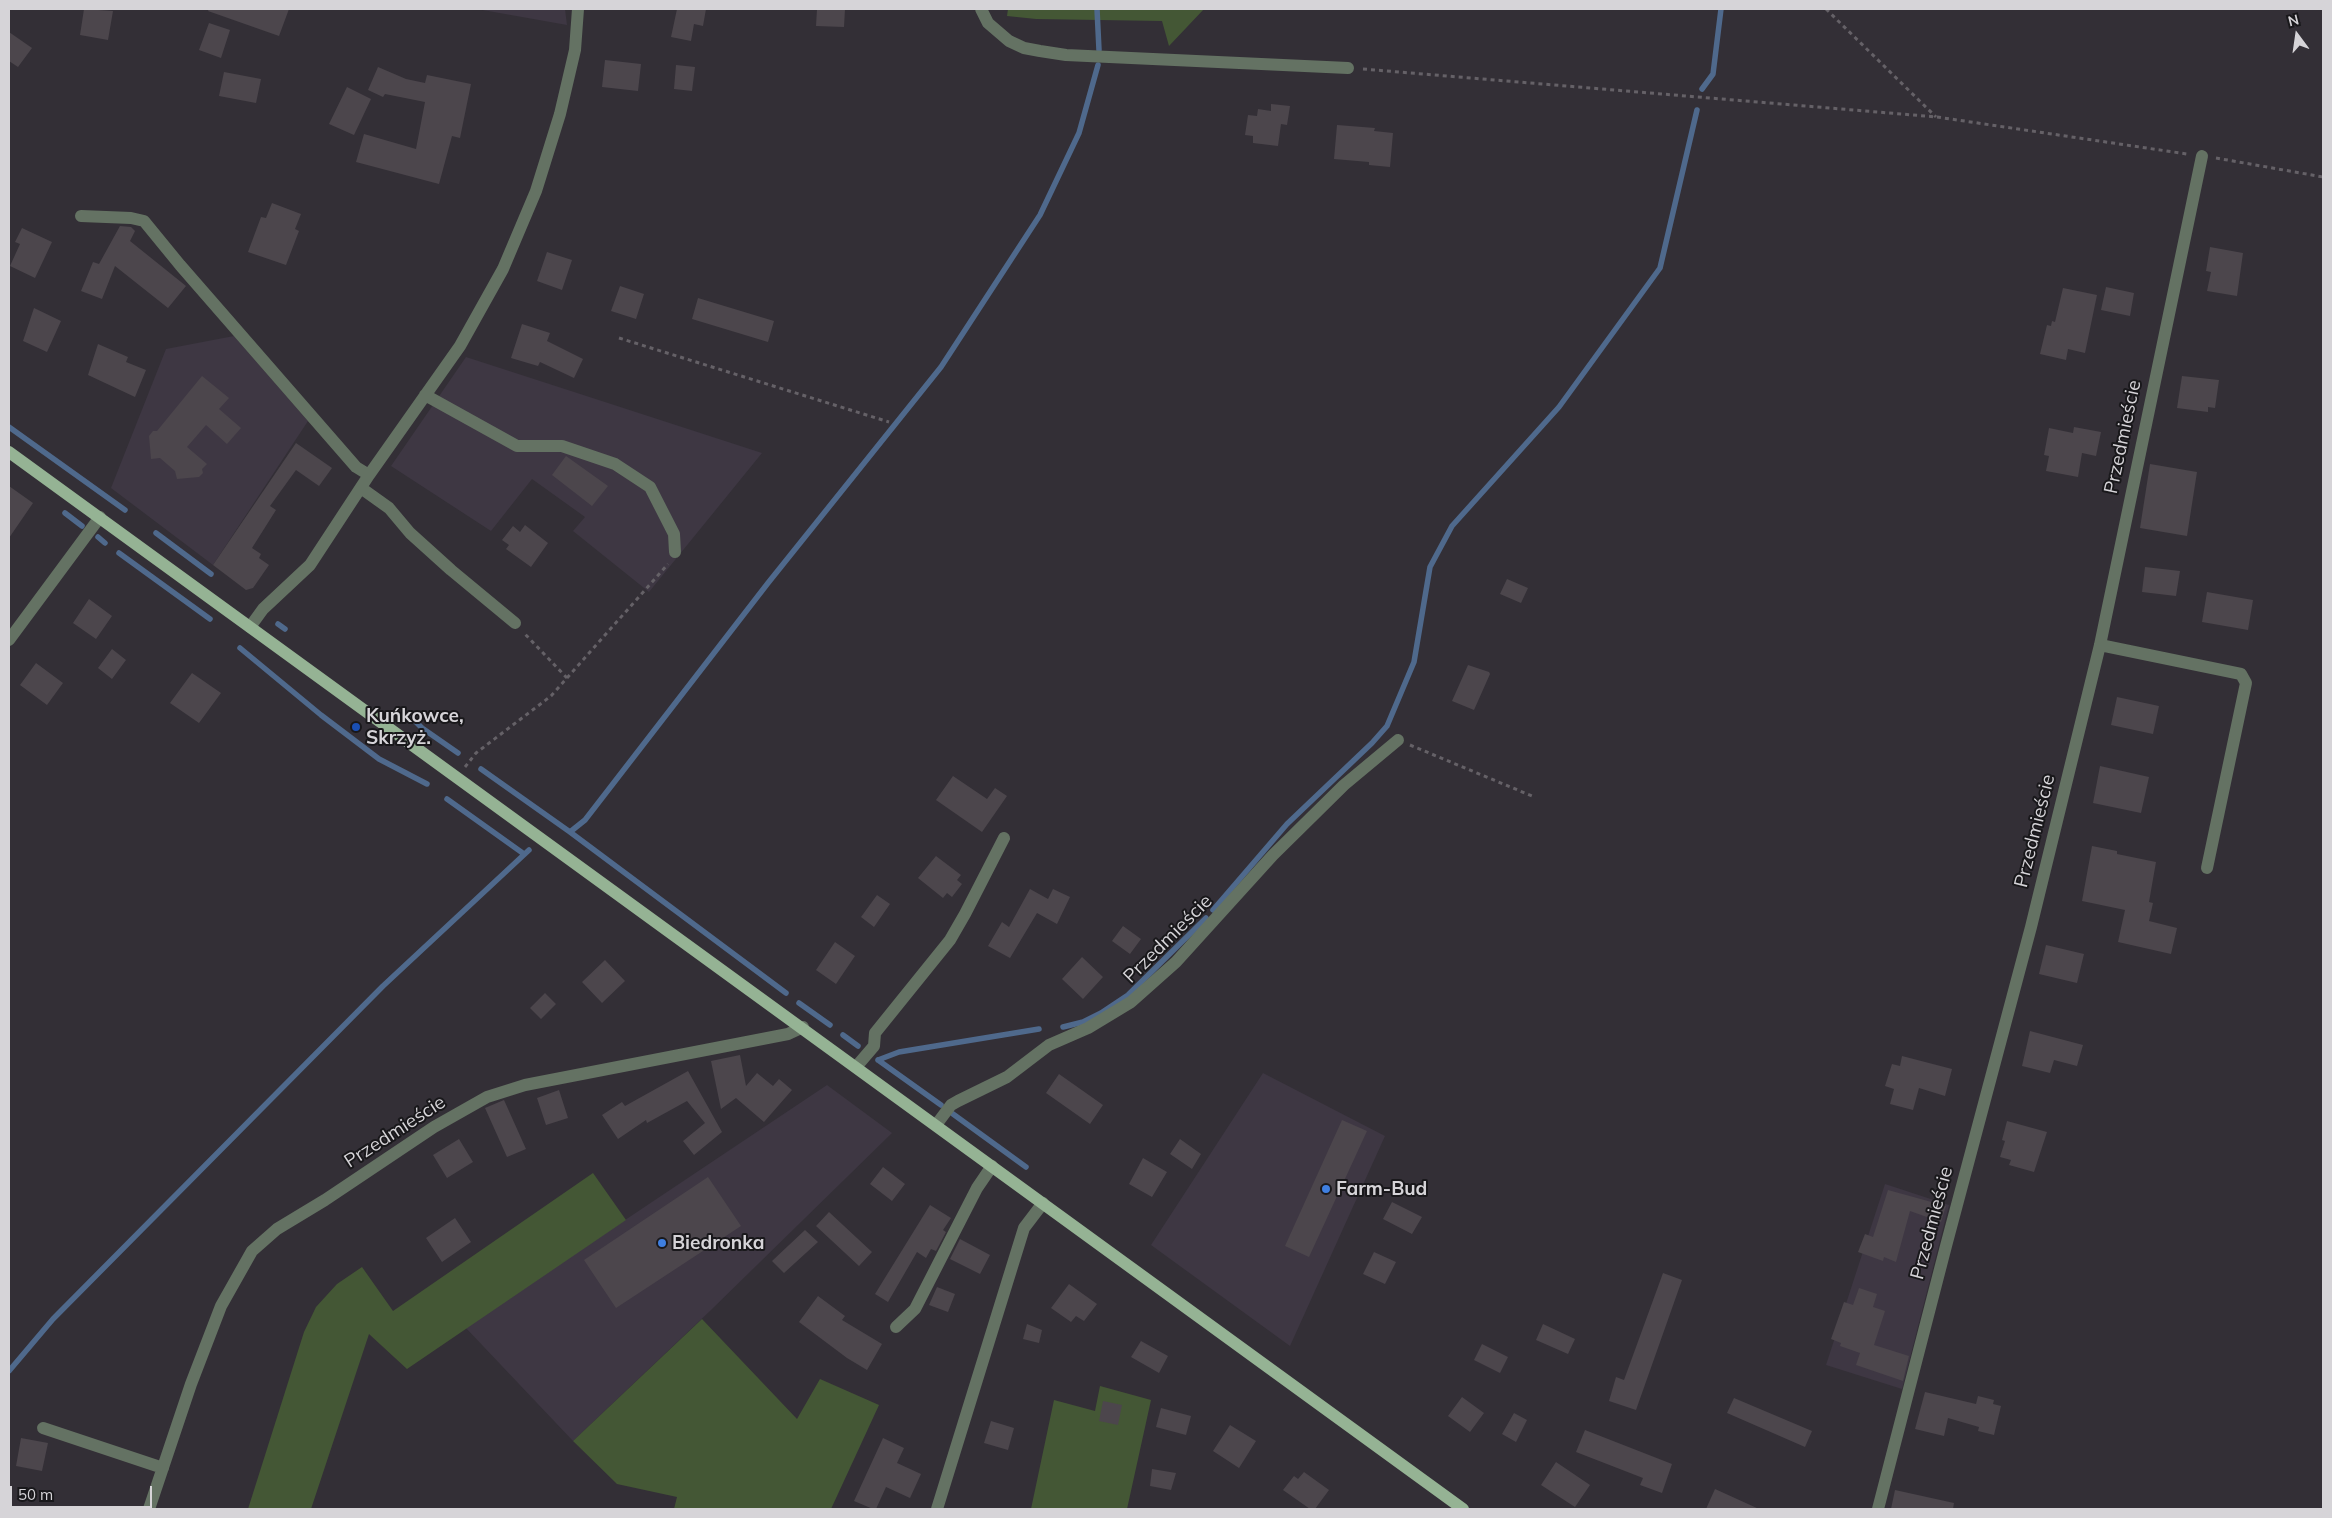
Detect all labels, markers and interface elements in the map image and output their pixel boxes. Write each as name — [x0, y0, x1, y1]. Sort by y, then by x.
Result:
north arrow — [2272, 10, 2322, 60]
text: N — [2286, 10, 2301, 30]
street label: Przedmieście — [2100, 378, 2146, 496]
place label: Kuńkowce, Skrzyż. — [366, 705, 464, 749]
marker: Kuńkowce, Skrzyż. — [350, 721, 362, 733]
street label: Przedmieście — [2010, 772, 2060, 890]
street label: Przedmieście — [1119, 890, 1217, 988]
street label: Przedmieście — [340, 1091, 450, 1173]
street label: Przedmieście — [1906, 1164, 1958, 1282]
place label: Farm-Bud — [1336, 1178, 1427, 1200]
marker: Farm-Bud — [1320, 1183, 1332, 1195]
place label: Biedronka — [672, 1232, 764, 1254]
marker: Biedronka — [656, 1237, 668, 1249]
scale bar — [12, 1476, 155, 1508]
text: 50 m — [18, 1485, 53, 1504]

